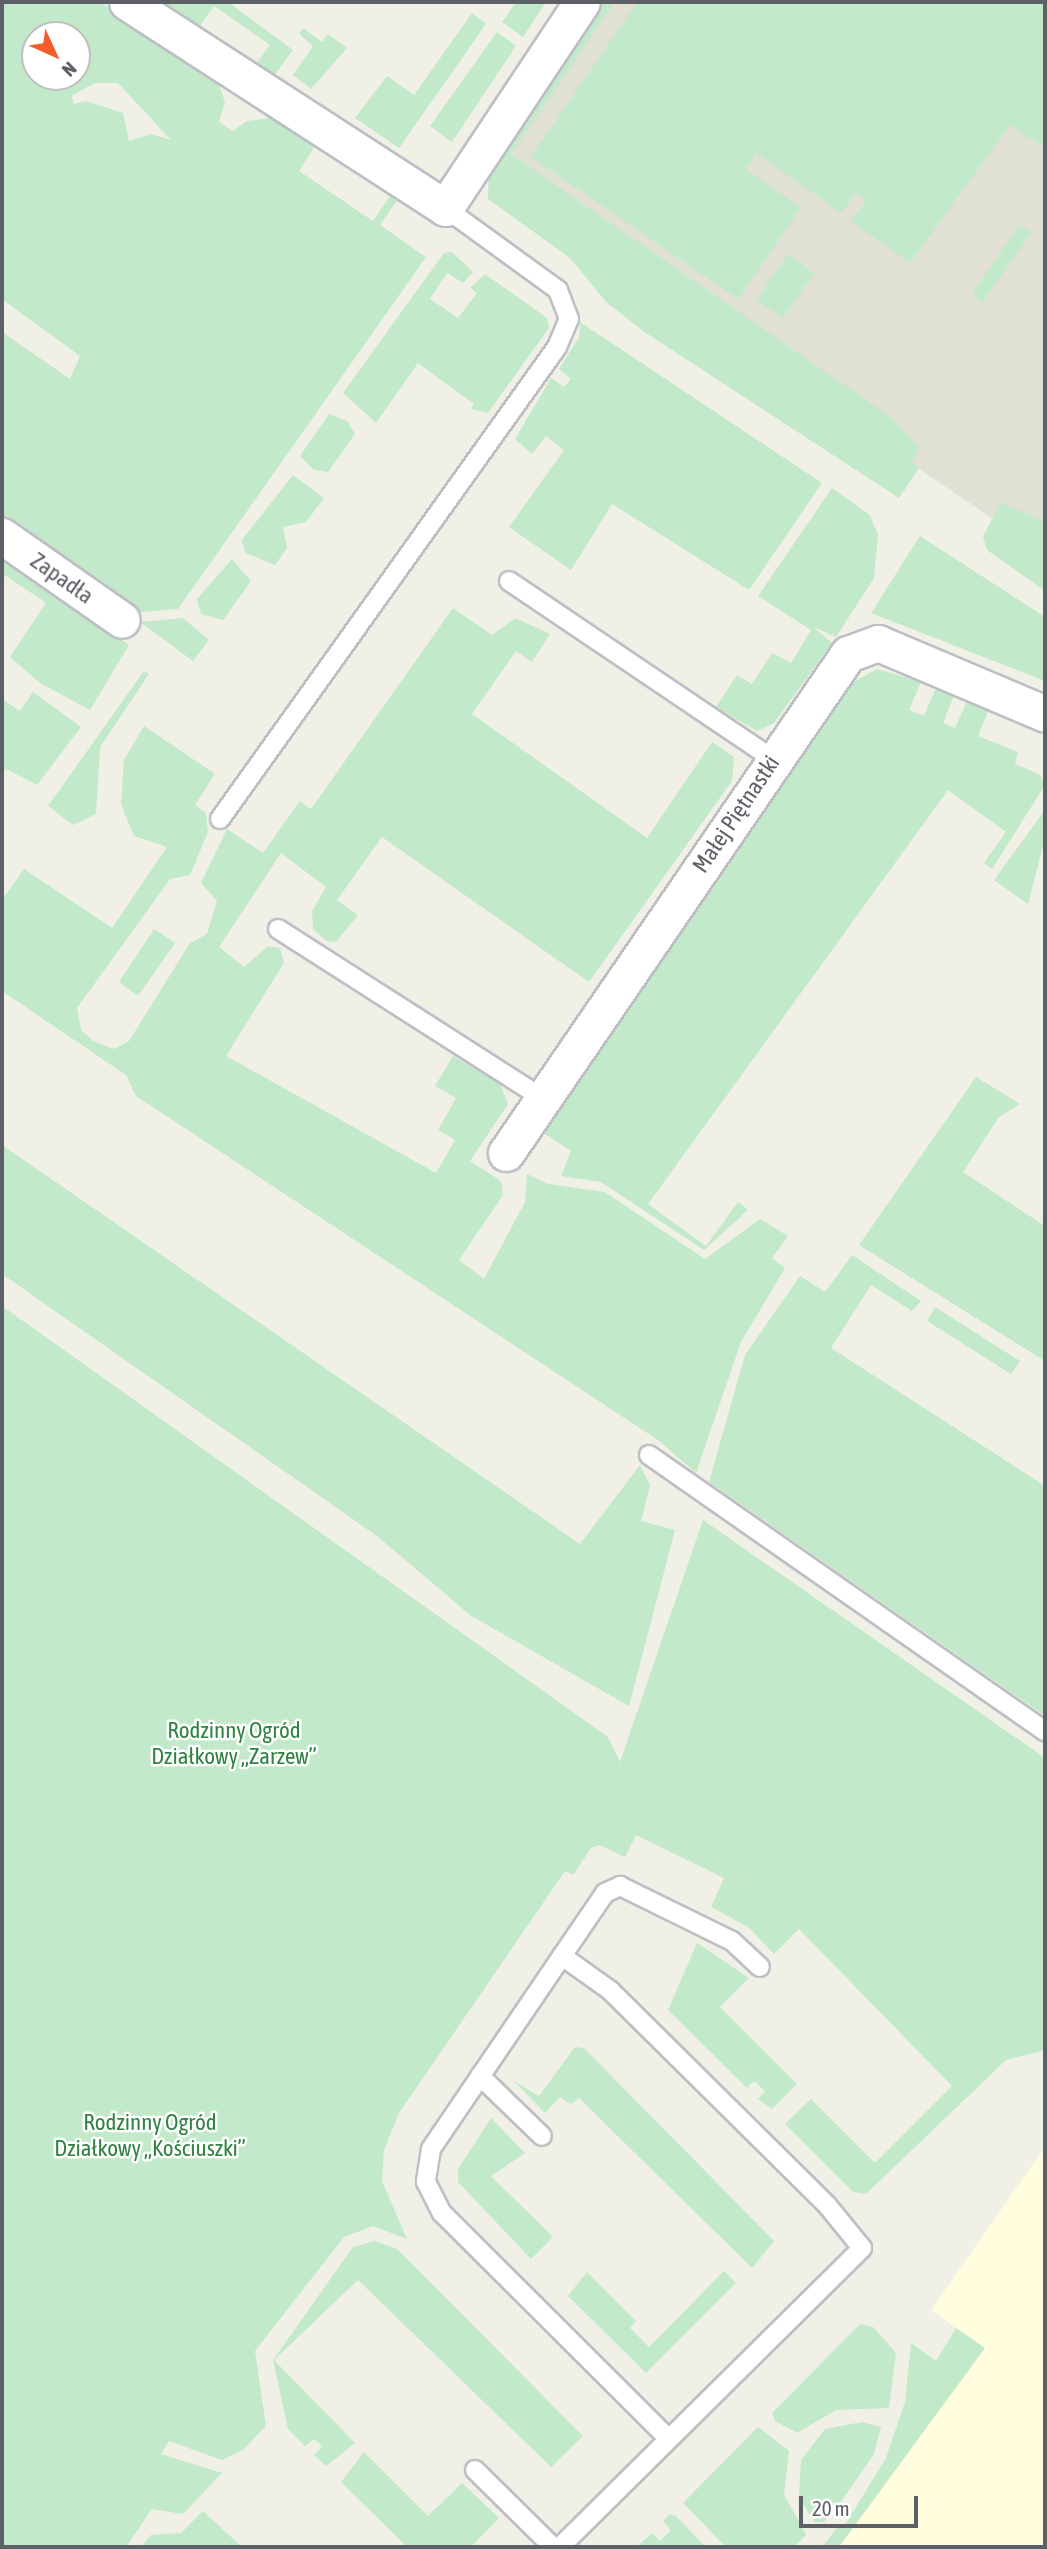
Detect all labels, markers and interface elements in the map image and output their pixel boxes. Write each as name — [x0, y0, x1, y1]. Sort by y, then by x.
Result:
north arrow — [21, 21, 91, 91]
text: N — [58, 58, 81, 81]
street label: Zapadła — [25, 547, 99, 609]
street label: Małej Piętnastki — [687, 750, 785, 878]
park label: Rodzinny Ogród Działkowy „Zarzew” — [151, 1716, 317, 1770]
park label: Rodzinny Ogród Działkowy „Kościuszki” — [54, 2108, 246, 2162]
scale bar — [802, 2482, 921, 2526]
text: 20 m — [812, 2496, 850, 2520]

